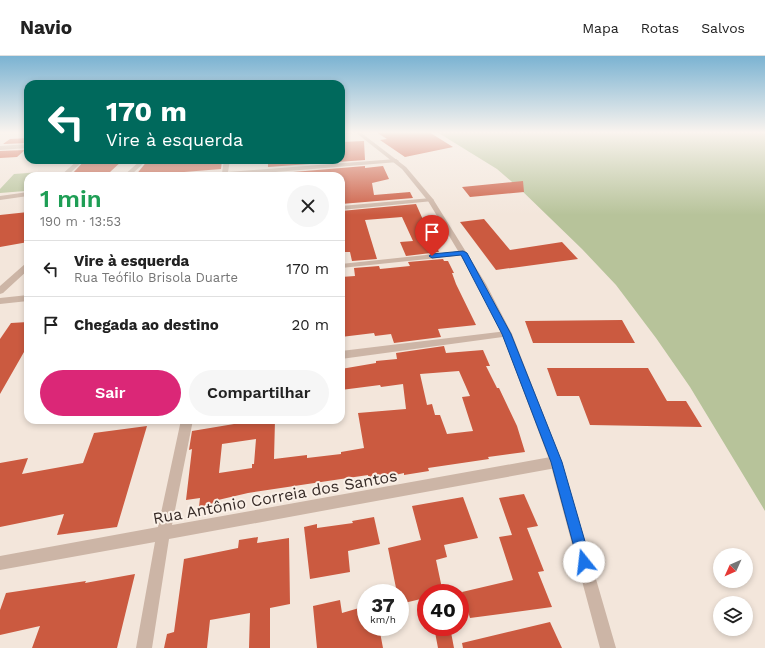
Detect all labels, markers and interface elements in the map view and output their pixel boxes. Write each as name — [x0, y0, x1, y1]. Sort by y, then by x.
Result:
text: Navio — [20, 16, 72, 39]
text: Mapa — [582, 20, 619, 36]
text: Rotas — [641, 20, 679, 36]
text: Salvos — [701, 20, 745, 36]
text: 170 m — [106, 95, 187, 128]
icon: left — [40, 96, 92, 148]
text: Vire à esquerda — [106, 129, 243, 150]
text: 1 min — [40, 185, 102, 213]
button: close — [287, 185, 329, 227]
text: 190 m · 13:53 — [40, 214, 121, 229]
pin — [415, 215, 449, 256]
icon: arrive — [421, 221, 443, 243]
text: Vire à esquerda — [74, 252, 189, 270]
icon: left — [40, 258, 62, 280]
text: 170 m — [286, 260, 329, 278]
text: Rua Teófilo Brisola Duarte — [74, 270, 238, 285]
icon: arrive — [40, 314, 62, 336]
text: Chegada ao destino — [74, 316, 219, 334]
text: 20 m — [292, 316, 329, 334]
button: Sair — [40, 370, 181, 416]
button: Compartilhar — [189, 370, 329, 416]
street label: Rua Antônio Correia dos Santos — [151, 466, 399, 528]
position arrow — [563, 541, 605, 583]
north arrow — [713, 548, 753, 588]
map controls — [713, 548, 753, 636]
speed limit sign: 40 — [417, 584, 469, 636]
text: 37 — [371, 593, 395, 617]
button: layers — [713, 596, 753, 636]
text: km/h — [370, 614, 396, 625]

